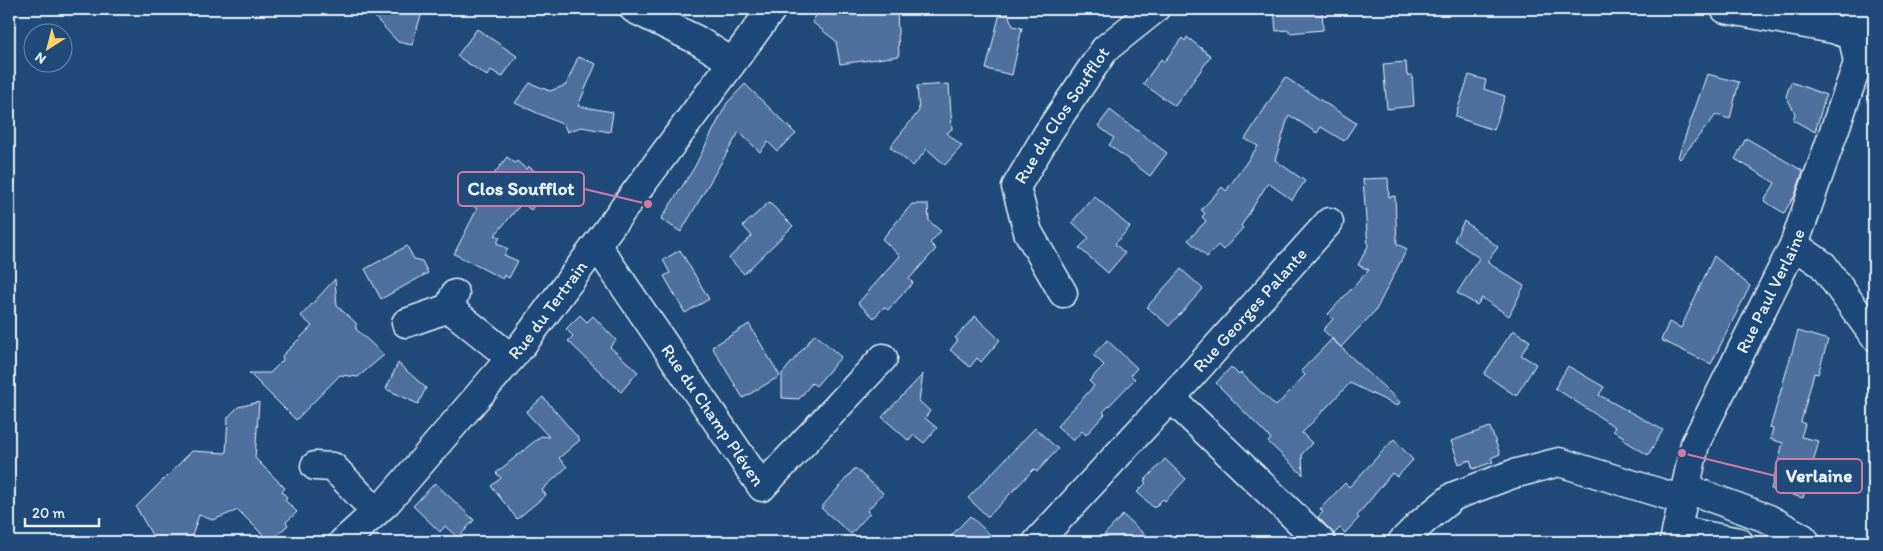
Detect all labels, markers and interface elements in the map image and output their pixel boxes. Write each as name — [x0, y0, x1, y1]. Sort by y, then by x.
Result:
north arrow — [22, 22, 72, 72]
street label: Rue du Clos Soufflot — [1009, 42, 1114, 188]
text: N — [32, 48, 49, 68]
callout: Clos Soufflot — [458, 172, 584, 206]
text: Clos Soufflot — [468, 177, 574, 200]
street label: Rue Paul Verlaine — [1731, 226, 1810, 357]
street label: Rue Georges Palante — [1188, 243, 1312, 377]
street label: Rue du Tertrain — [503, 256, 592, 364]
street label: Rue du Champ Pléven — [656, 340, 769, 490]
callout: Verlaine — [1776, 459, 1862, 493]
text: Verlaine — [1786, 464, 1852, 487]
scale bar — [25, 496, 99, 528]
text: 20 m — [32, 504, 66, 522]

